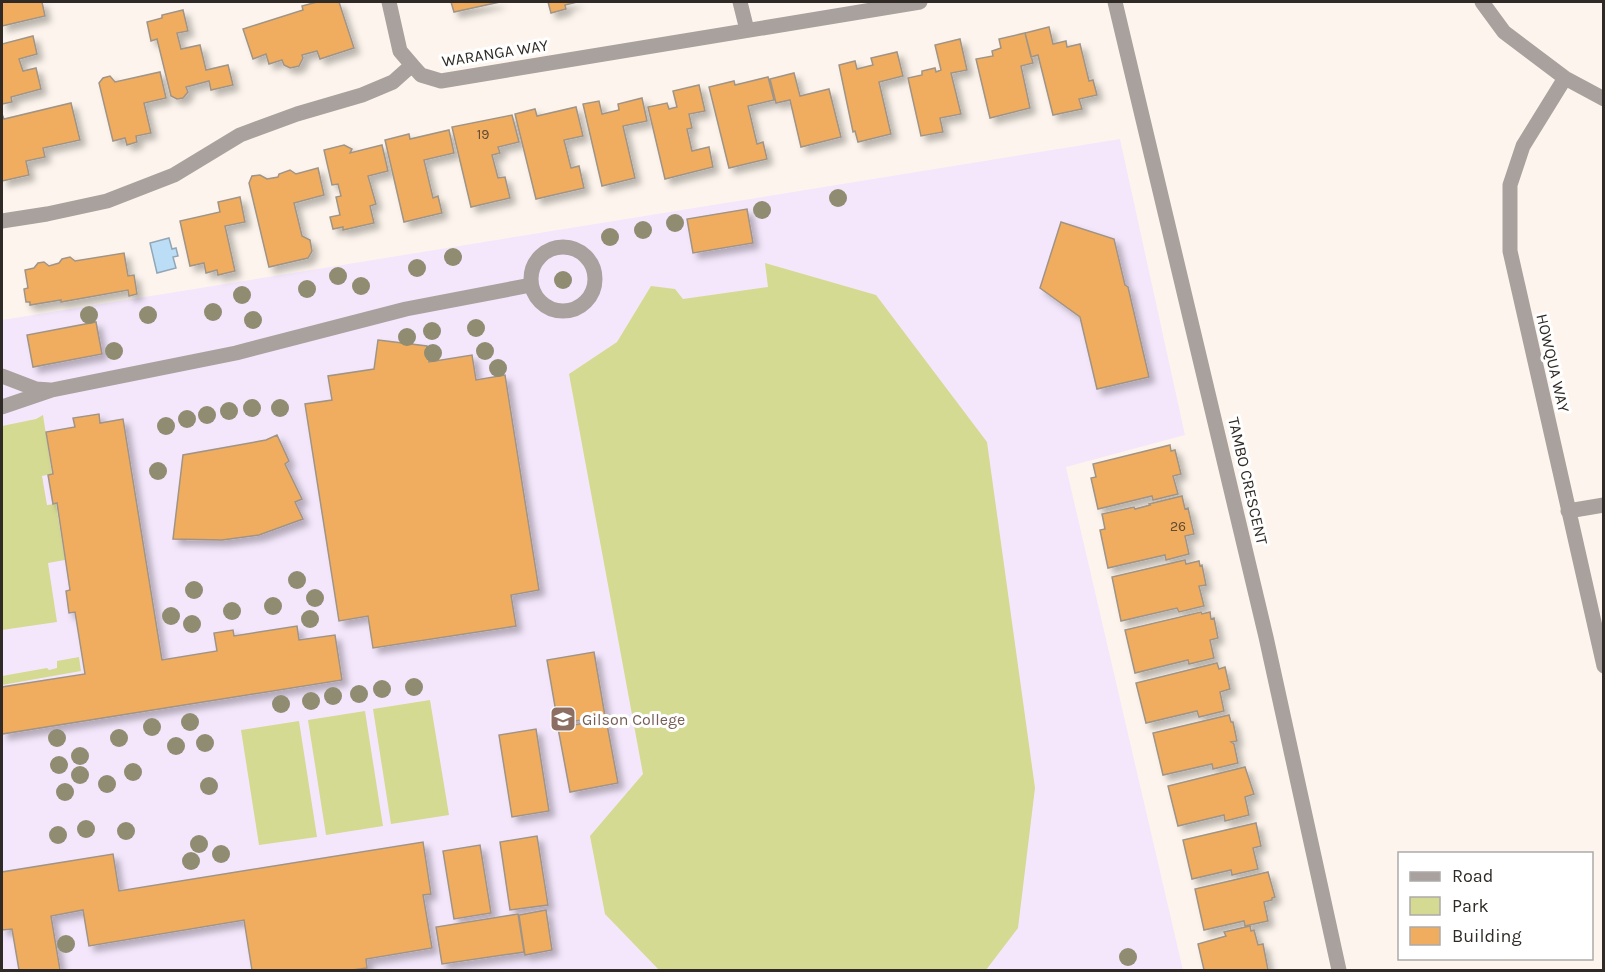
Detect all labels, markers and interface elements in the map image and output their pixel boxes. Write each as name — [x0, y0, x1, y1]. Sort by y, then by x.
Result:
street label: WARANGA WAY — [440, 35, 550, 71]
house number: 19 — [477, 126, 489, 143]
street label: HOWQUA WAY — [1532, 312, 1574, 414]
street label: TAMBO CRESCENT — [1224, 415, 1272, 547]
house number: 26 — [1170, 518, 1186, 535]
school or university icon: Gilson College — [548, 704, 578, 734]
place label: Gilson College — [582, 710, 685, 729]
legend — [1398, 852, 1593, 960]
text: Road — [1452, 865, 1493, 887]
text: Park — [1452, 895, 1489, 917]
text: Building — [1452, 925, 1522, 947]

